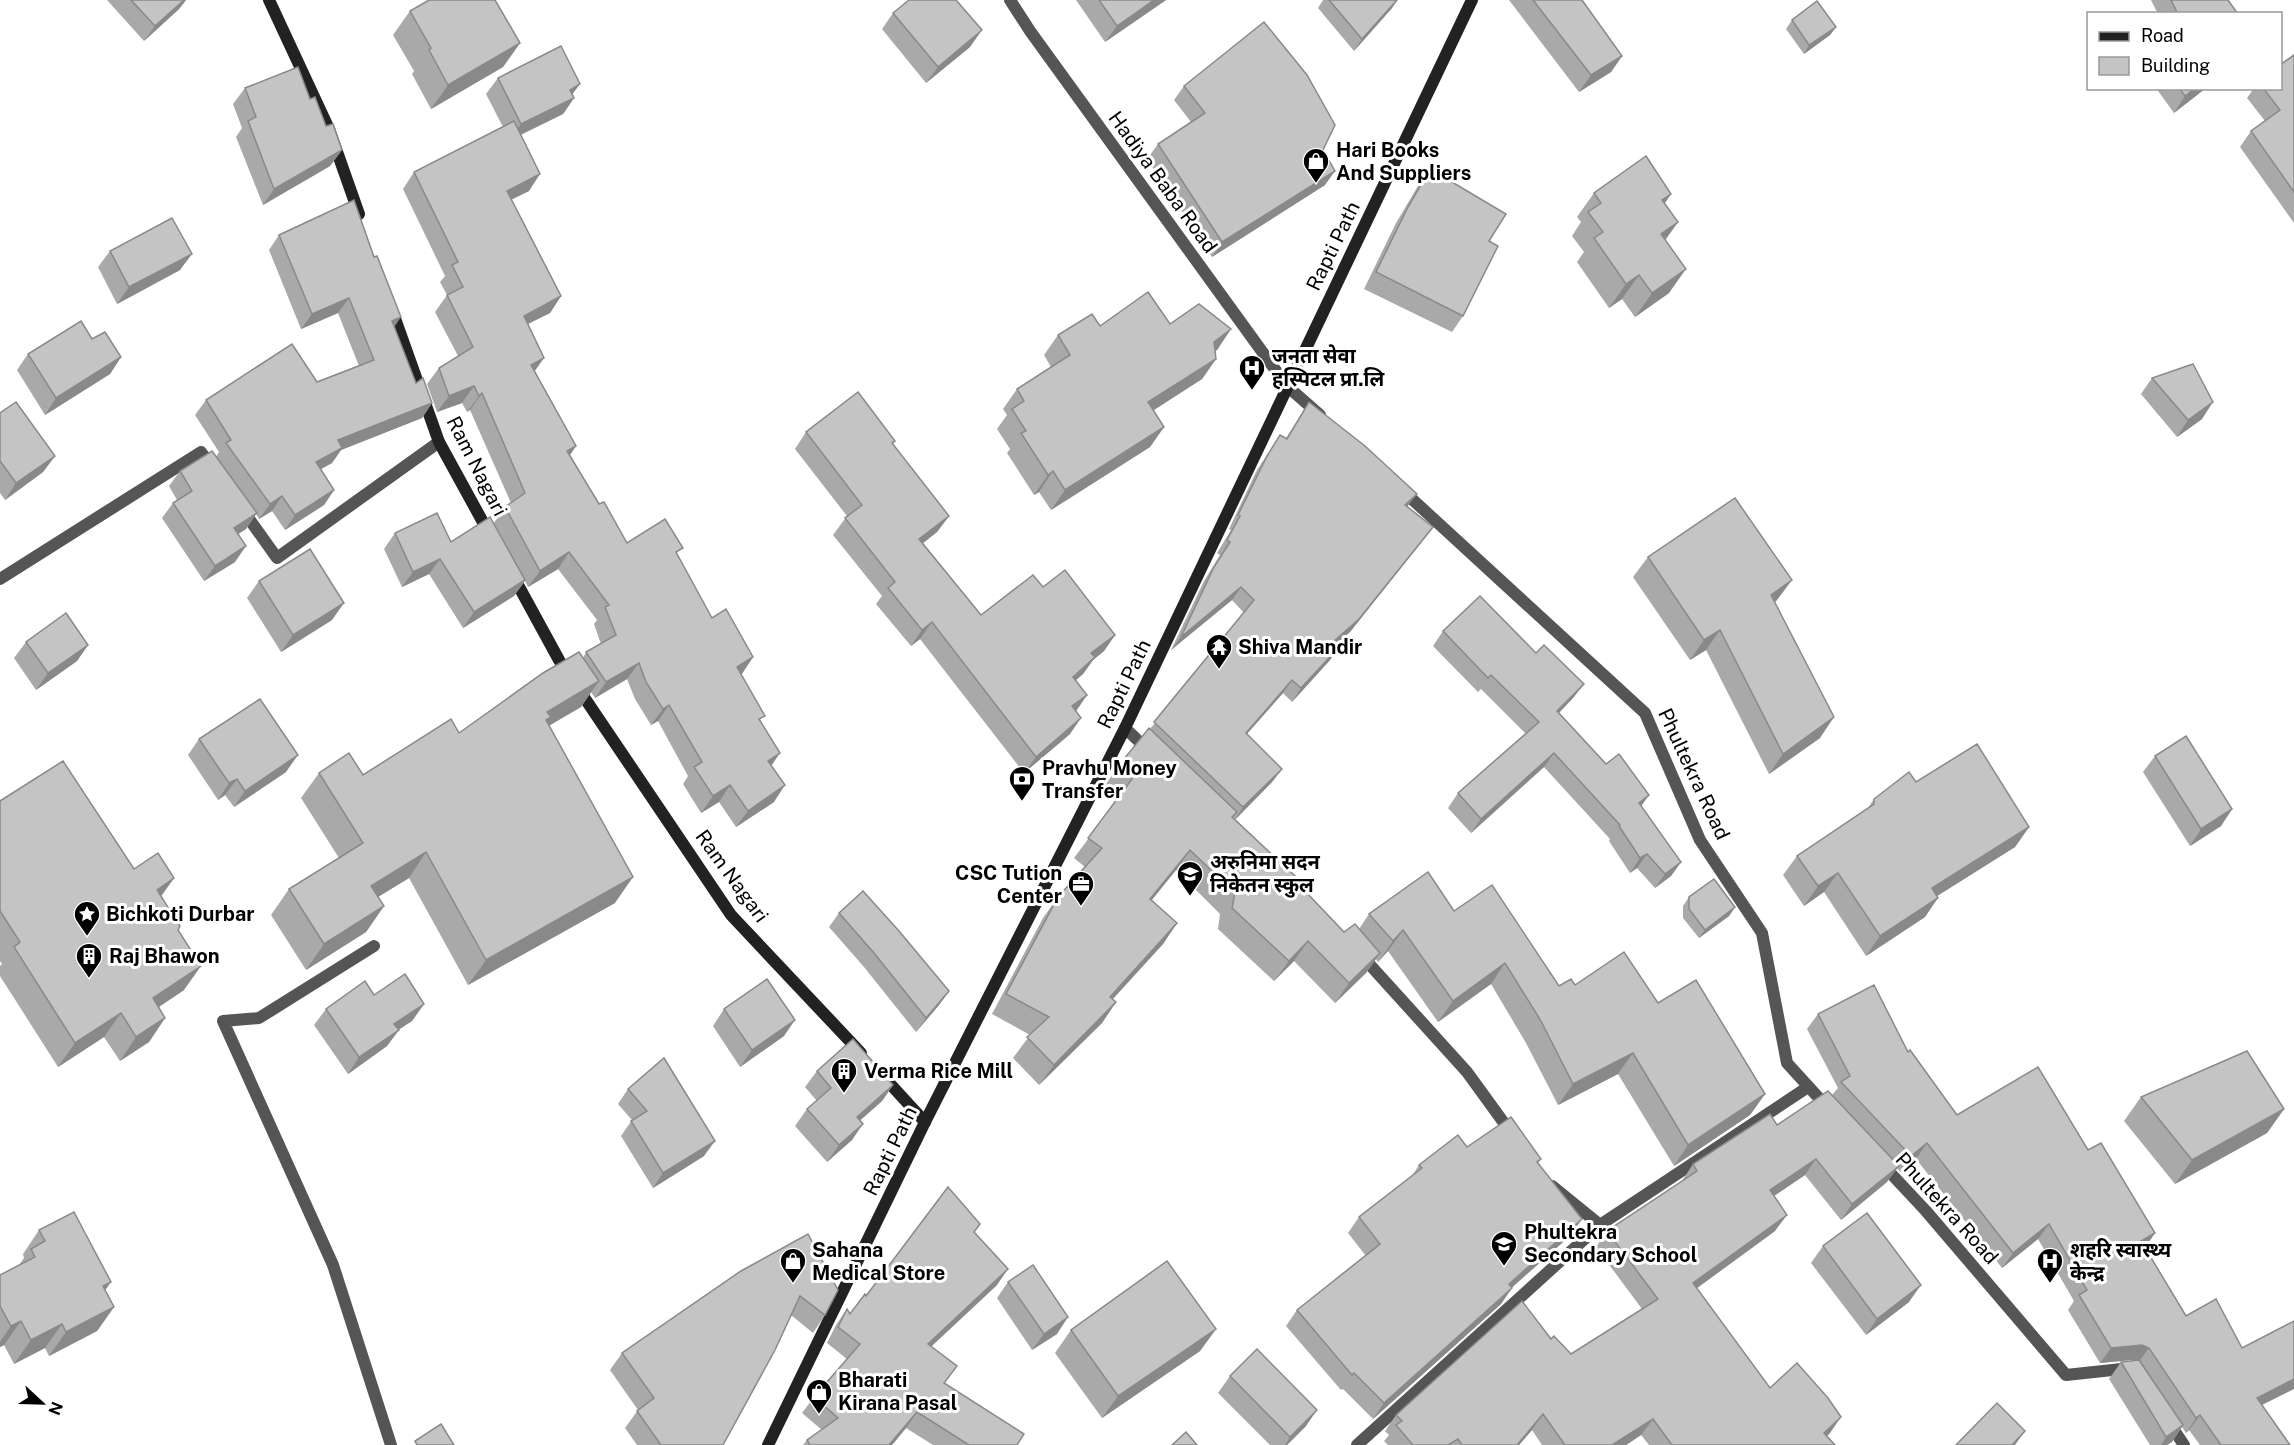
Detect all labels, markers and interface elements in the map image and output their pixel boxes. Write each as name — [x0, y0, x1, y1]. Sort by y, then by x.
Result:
legend — [2087, 12, 2282, 90]
text: Road — [2141, 25, 2184, 46]
text: Building — [2141, 55, 2210, 76]
street label: Hadiya Baba Road — [1104, 106, 1222, 258]
place label: Hari Books And Suppliers — [1336, 138, 1471, 185]
shop icon: Hari Books And Suppliers — [1301, 146, 1331, 184]
street label: Rapti Path — [1301, 198, 1365, 294]
place label: जनता सेवा हस्पिटल प्रा.लि — [1272, 344, 1386, 391]
hospital icon: जनता सेवा हस्पिटल प्रा.लि — [1237, 353, 1267, 391]
street label: Ram Nagari — [442, 412, 512, 520]
temple icon: Shiva Mandir — [1204, 632, 1234, 670]
place label: Shiva Mandir — [1238, 635, 1362, 659]
street label: Rapti Path — [1092, 636, 1156, 732]
street label: Phultekra Road — [1653, 705, 1735, 843]
place label: Pravhu Money Transfer — [1042, 756, 1177, 803]
bank icon: Pravhu Money Transfer — [1007, 764, 1037, 802]
street label: Ram Nagari — [690, 825, 774, 927]
place label: अरुनिमा सदन निकेतन स्कुल — [1210, 850, 1321, 898]
school or university icon: अरुनिमा सदन निकेतन स्कुल — [1175, 859, 1205, 897]
place label: CSC Tution Center — [955, 861, 1062, 908]
office icon: CSC Tution Center — [1066, 869, 1096, 907]
place icon: Bichkoti Durbar — [72, 899, 102, 937]
place label: Bichkoti Durbar — [106, 902, 254, 926]
building icon: Raj Bhawon — [74, 941, 104, 979]
place label: Raj Bhawon — [109, 944, 220, 968]
building icon: Verma Rice Mill — [829, 1056, 859, 1094]
place label: Verma Rice Mill — [864, 1059, 1013, 1083]
street label: Rapti Path — [858, 1103, 922, 1199]
street label: Phultekra Road — [1891, 1147, 2003, 1269]
place label: Phultekra Secondary School — [1524, 1220, 1697, 1267]
school or university icon: Phultekra Secondary School — [1489, 1229, 1519, 1267]
place label: Sahana Medical Store — [812, 1238, 945, 1285]
place label: शहरि स्वास्थ्य केन्द्र — [2070, 1238, 2171, 1285]
shop icon: Sahana Medical Store — [778, 1246, 808, 1284]
hospital icon: शहरि स्वास्थ्य केन्द्र — [2035, 1246, 2065, 1284]
place label: Bharati Kirana Pasal — [838, 1368, 957, 1415]
north arrow — [12, 1373, 72, 1433]
shop icon: Bharati Kirana Pasal — [804, 1377, 834, 1415]
text: N — [44, 1399, 67, 1418]

